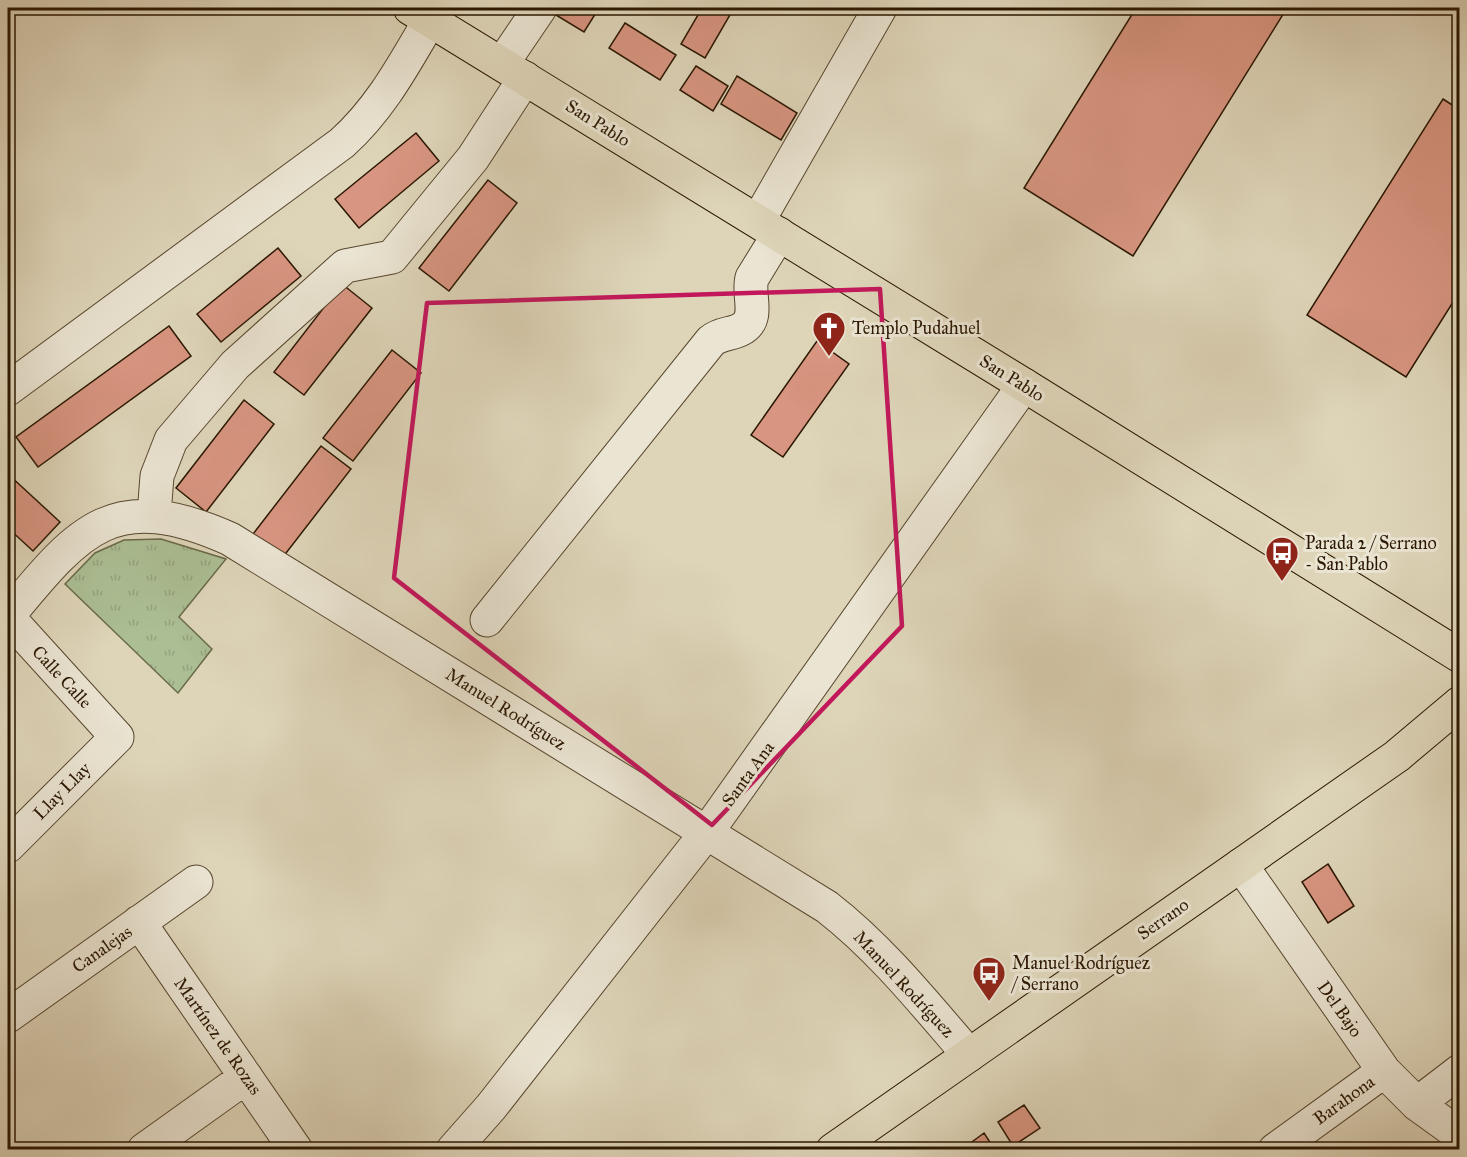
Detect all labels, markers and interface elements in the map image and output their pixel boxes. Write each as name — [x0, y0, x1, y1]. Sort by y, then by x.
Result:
street label: San Pablo — [562, 95, 634, 151]
church icon: Templo Pudahuel — [811, 310, 847, 357]
place label: Templo Pudahuel — [852, 317, 981, 339]
street label: San Pablo — [976, 350, 1048, 406]
place label: Parada 2 / Serrano - San Pablo — [1305, 532, 1437, 575]
bus stop icon: Parada 2 / Serrano - San Pablo — [1264, 535, 1300, 582]
street label: Calle Calle — [27, 641, 97, 713]
street label: Manuel Rodríguez — [441, 663, 570, 756]
street label: Santa Ana — [717, 737, 779, 811]
street label: Llay Llay — [29, 757, 96, 824]
street label: Serrano — [1133, 893, 1193, 945]
street label: Canalejas — [68, 920, 136, 978]
street label: Manuel Rodríguez — [848, 926, 959, 1043]
place label: Manuel Rodríguez / Serrano — [1010, 952, 1150, 995]
bus stop icon: Manuel Rodríguez / Serrano — [971, 955, 1007, 1002]
street label: Martínez de Rozas — [169, 973, 267, 1099]
street label: Del Bajo — [1313, 977, 1367, 1041]
street label: Barahona — [1309, 1070, 1379, 1130]

